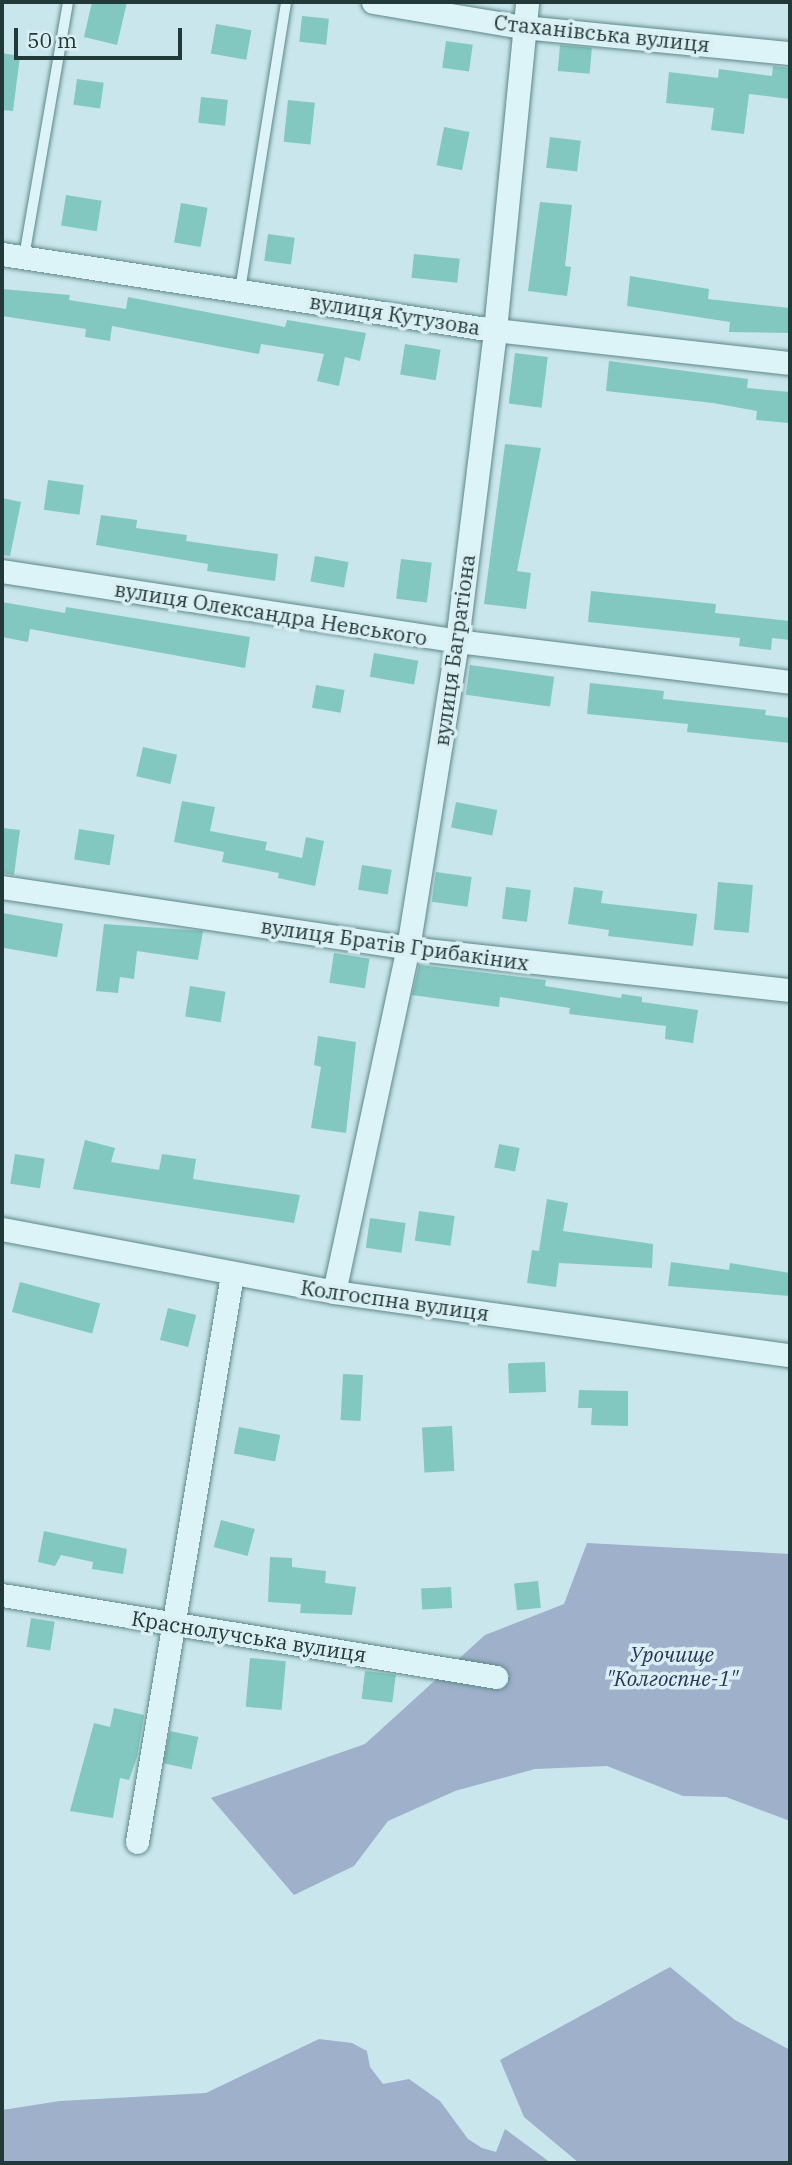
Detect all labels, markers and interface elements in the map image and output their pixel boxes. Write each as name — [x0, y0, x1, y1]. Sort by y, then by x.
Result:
street label: Стаханівська вулиця — [493, 9, 711, 57]
scale bar — [18, 14, 186, 58]
text: 50 m — [27, 26, 77, 54]
street label: вулиця Кутузова — [308, 288, 482, 340]
street label: вулиця Багратіона — [428, 553, 480, 747]
street label: вулиця Олександра Невського — [113, 576, 429, 650]
street label: вулиця Братів Грибакіних — [259, 913, 531, 975]
street label: Колгоспна вулиця — [299, 1274, 491, 1326]
street label: Краснолучська вулиця — [130, 1605, 368, 1667]
park label: Урочище "Колгоспне-1" — [606, 1641, 738, 1691]

